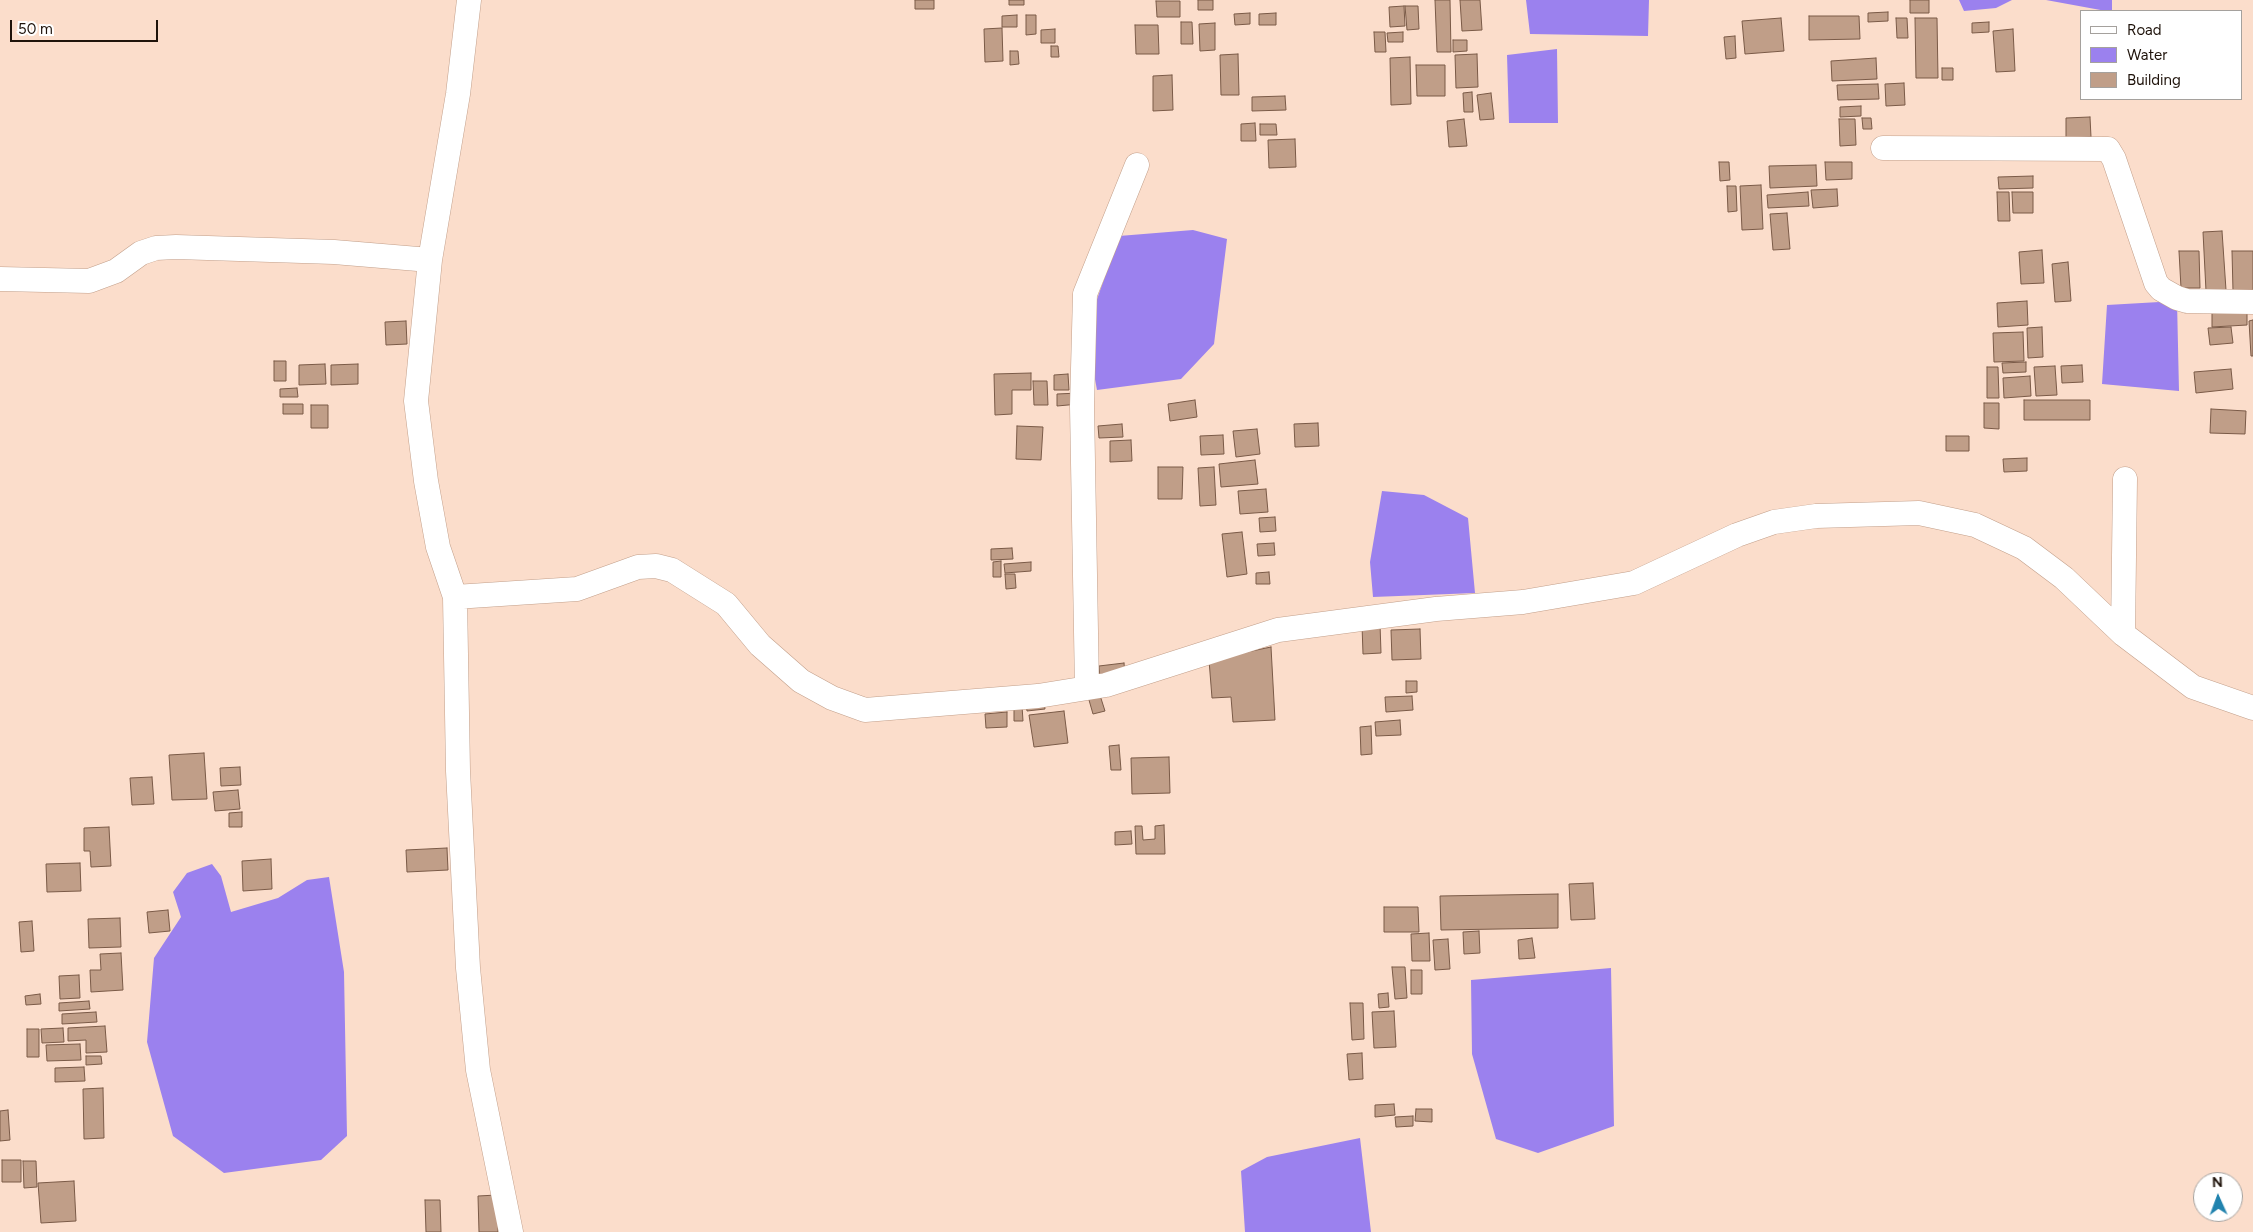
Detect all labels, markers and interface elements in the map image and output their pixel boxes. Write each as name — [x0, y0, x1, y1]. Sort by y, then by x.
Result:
scale bar — [12, 10, 160, 42]
legend — [2080, 10, 2243, 100]
text: 50 m — [18, 20, 53, 38]
text: Road — [2127, 21, 2162, 39]
text: Water — [2127, 46, 2167, 64]
text: Building — [2127, 71, 2181, 89]
north arrow — [2193, 1172, 2243, 1222]
text: N — [2212, 1174, 2223, 1191]

